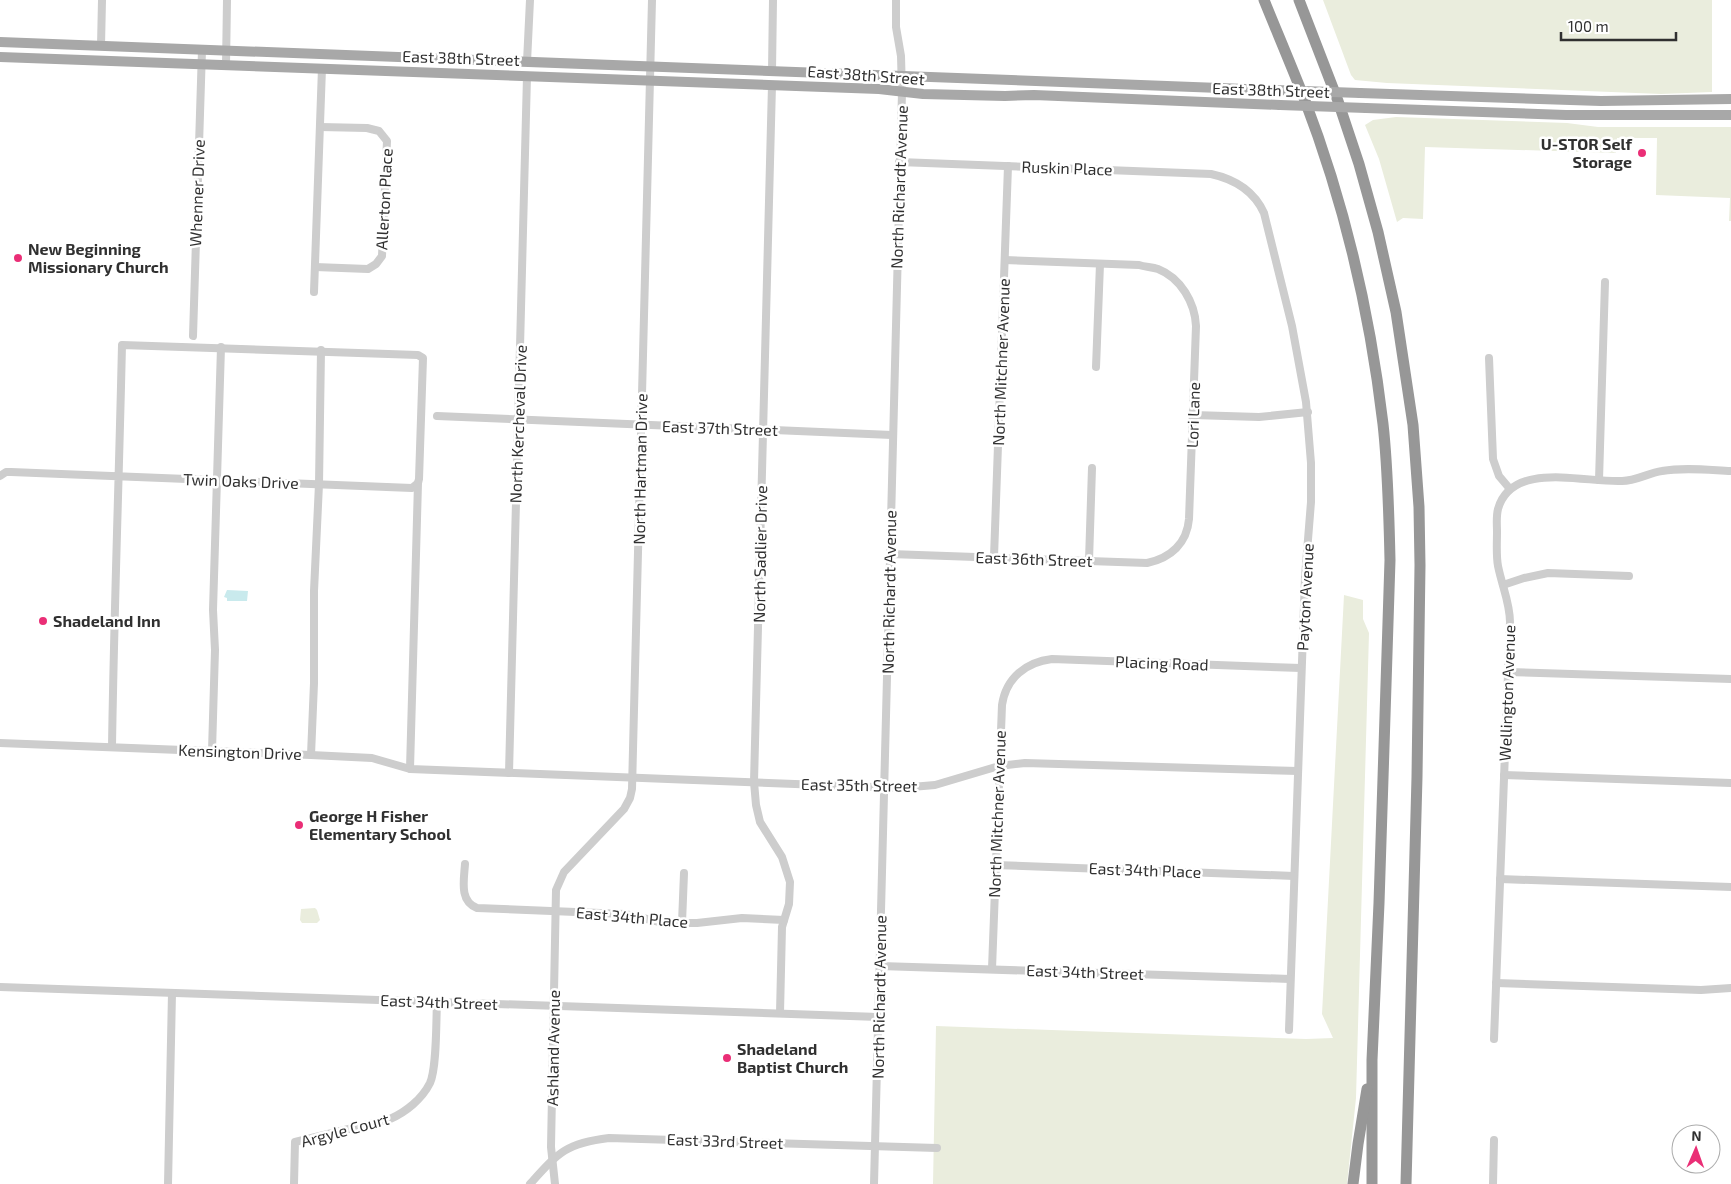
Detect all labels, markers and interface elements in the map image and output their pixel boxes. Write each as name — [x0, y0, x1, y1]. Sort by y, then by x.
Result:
scale bar — [1561, 10, 1676, 42]
text: 100 m — [1568, 17, 1609, 35]
street label: East 38th Street — [402, 46, 520, 69]
street label: East 38th Street — [807, 61, 925, 88]
street label: East 38th Street — [1212, 78, 1330, 101]
street label: North Richardt Avenue — [886, 105, 911, 269]
place label: U-STOR Self Storage — [1541, 134, 1633, 171]
street label: Whenner Drive — [185, 139, 208, 247]
marker: U-STOR Self Storage — [1636, 147, 1648, 159]
street label: Allerton Place — [371, 148, 396, 250]
street label: Ruskin Place — [1021, 156, 1113, 179]
place label: New Beginning Missionary Church — [28, 239, 169, 277]
marker: New Beginning Missionary Church — [12, 252, 24, 264]
street label: North Mitchner Avenue — [988, 278, 1013, 446]
street label: North Kercheval Drive — [505, 344, 530, 504]
street label: Lori Lane — [1182, 382, 1203, 448]
street label: North Hartman Drive — [629, 393, 650, 545]
street label: East 37th Street — [662, 416, 778, 439]
street label: Twin Oaks Drive — [183, 469, 299, 492]
street label: North Sadlier Drive — [749, 485, 770, 623]
street label: North Richardt Avenue — [878, 510, 899, 674]
street label: Payton Avenue — [1292, 543, 1317, 651]
street label: East 36th Street — [975, 547, 1093, 570]
place label: Shadeland Inn — [53, 611, 161, 630]
marker: Shadeland Inn — [37, 615, 49, 627]
street label: Wellington Avenue — [1495, 624, 1518, 761]
street label: Placing Road — [1115, 651, 1209, 674]
street label: North Mitchner Avenue — [984, 730, 1009, 898]
street label: Kensington Drive — [178, 740, 302, 763]
street label: East 35th Street — [801, 774, 917, 795]
place label: George H Fisher Elementary School — [309, 806, 452, 844]
marker: George H Fisher Elementary School — [293, 819, 305, 831]
street label: East 34th Place — [1088, 858, 1202, 881]
street label: East 34th Place — [575, 902, 689, 931]
street label: North Richardt Avenue — [868, 915, 889, 1079]
street label: East 34th Street — [1026, 960, 1144, 983]
street label: East 34th Street — [380, 990, 498, 1013]
street label: Ashland Avenue — [542, 990, 563, 1106]
place label: Shadeland Baptist Church — [737, 1039, 848, 1076]
marker: Shadeland Baptist Church — [721, 1052, 733, 1064]
street label: Argyle Court — [299, 1109, 391, 1150]
north arrow — [1671, 1124, 1721, 1174]
text: N — [1691, 1127, 1702, 1144]
street label: East 33rd Street — [666, 1129, 784, 1152]

